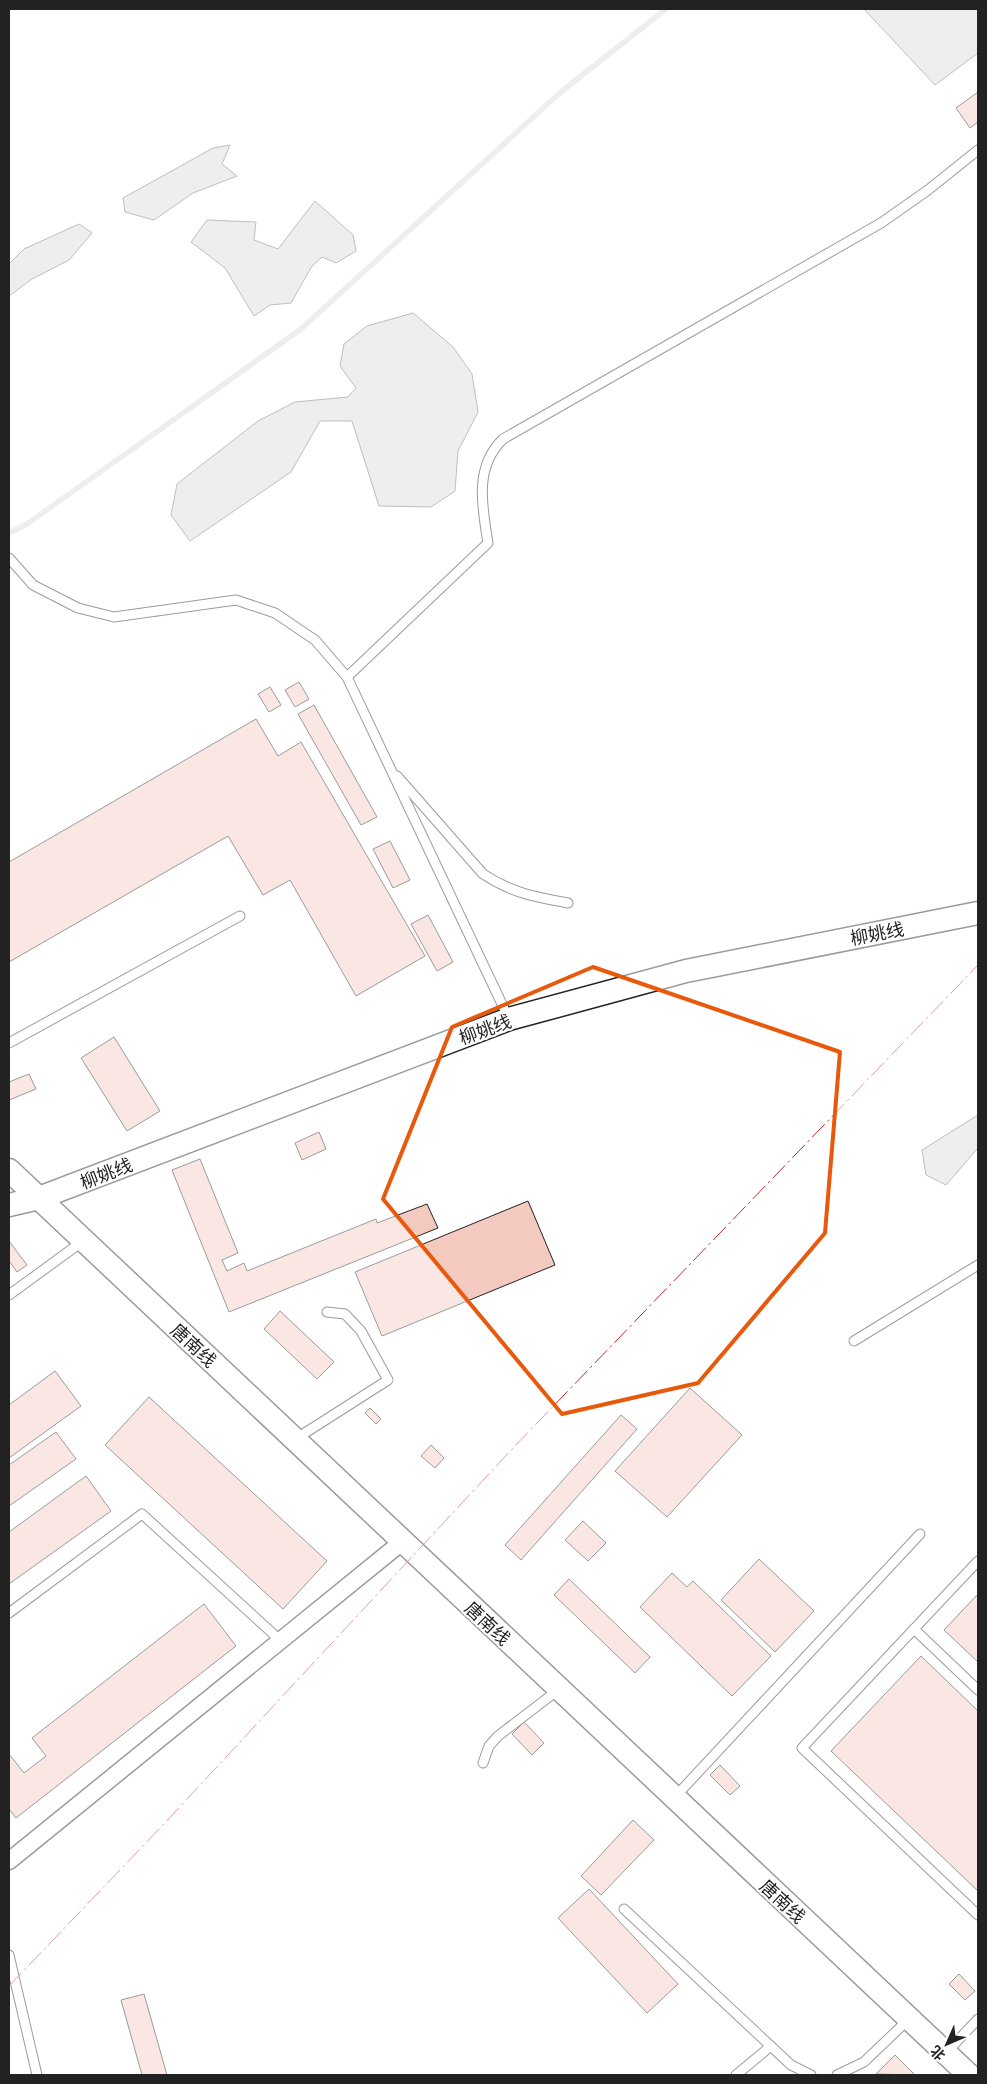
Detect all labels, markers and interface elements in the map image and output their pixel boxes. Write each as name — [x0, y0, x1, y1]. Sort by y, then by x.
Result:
street label: 柳姚线 — [848, 917, 906, 949]
street label: 柳姚线 — [456, 1009, 514, 1049]
street label: 柳姚线 — [77, 1153, 135, 1193]
street label: 唐南线 — [167, 1319, 221, 1371]
street label: 唐南线 — [461, 1597, 515, 1649]
street label: 唐南线 — [756, 1875, 810, 1927]
north arrow — [922, 2019, 972, 2069]
text: 北 — [926, 2043, 948, 2065]

